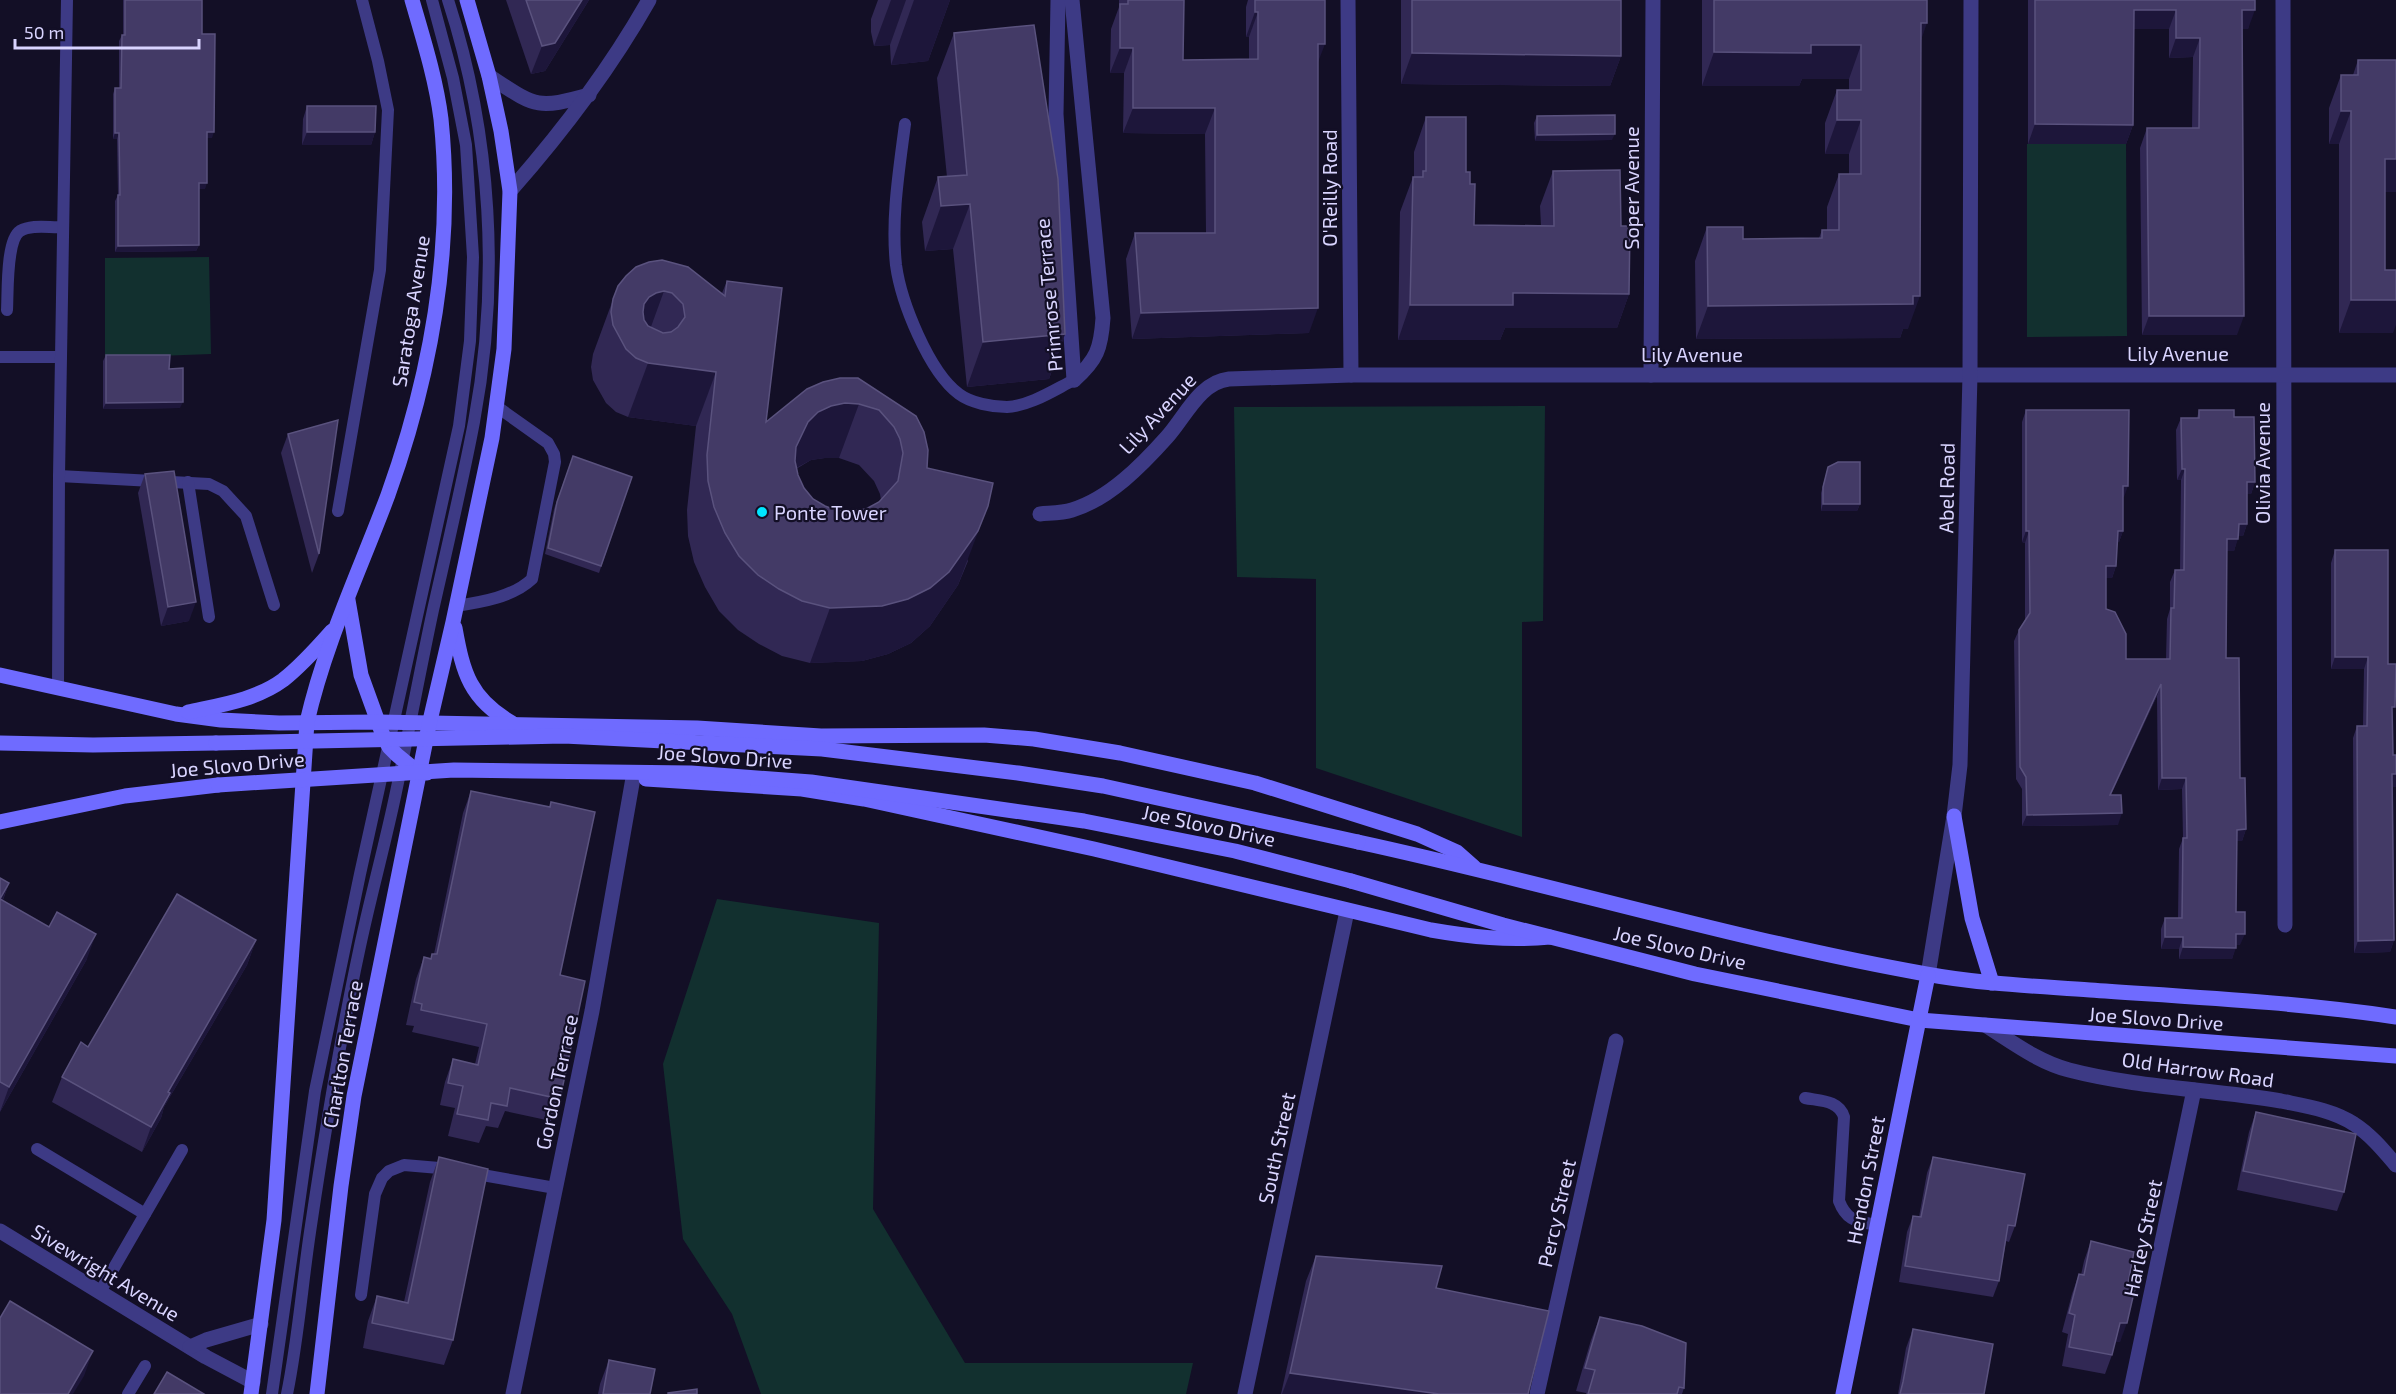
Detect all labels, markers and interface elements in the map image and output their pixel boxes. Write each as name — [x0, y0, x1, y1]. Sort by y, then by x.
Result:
scale bar — [15, 12, 200, 50]
text: 50 m — [24, 21, 64, 43]
street label: Soper Avenue — [1619, 126, 1643, 250]
street label: O'Reilly Road — [1317, 129, 1341, 247]
street label: Primrose Terrace — [1029, 217, 1067, 373]
street label: Saratoga Avenue — [386, 233, 434, 389]
street label: Lily Avenue — [2127, 341, 2229, 365]
street label: Lily Avenue — [1641, 342, 1743, 366]
street label: Lily Avenue — [1113, 368, 1201, 458]
street label: Olivia Avenue — [2250, 402, 2274, 524]
street label: Abel Road — [1933, 443, 1959, 533]
place label: Ponte Tower — [774, 500, 887, 524]
marker: Ponte Tower — [755, 505, 769, 519]
street label: Joe Slovo Drive — [657, 739, 793, 773]
street label: Joe Slovo Drive — [168, 746, 306, 782]
street label: Joe Slovo Drive — [1140, 799, 1278, 851]
street label: Joe Slovo Drive — [1611, 920, 1749, 974]
street label: Charlton Terrace — [317, 978, 367, 1130]
street label: Joe Slovo Drive — [2088, 1001, 2224, 1035]
street label: Gordon Terrace — [530, 1012, 582, 1152]
street label: Old Harrow Road — [2120, 1046, 2276, 1092]
street label: South Street — [1252, 1090, 1300, 1206]
street label: Hendon Street — [1841, 1113, 1889, 1246]
street label: Percy Street — [1532, 1156, 1580, 1269]
street label: Harley Street — [2118, 1177, 2166, 1299]
street label: Sivewright Avenue — [28, 1218, 184, 1326]

